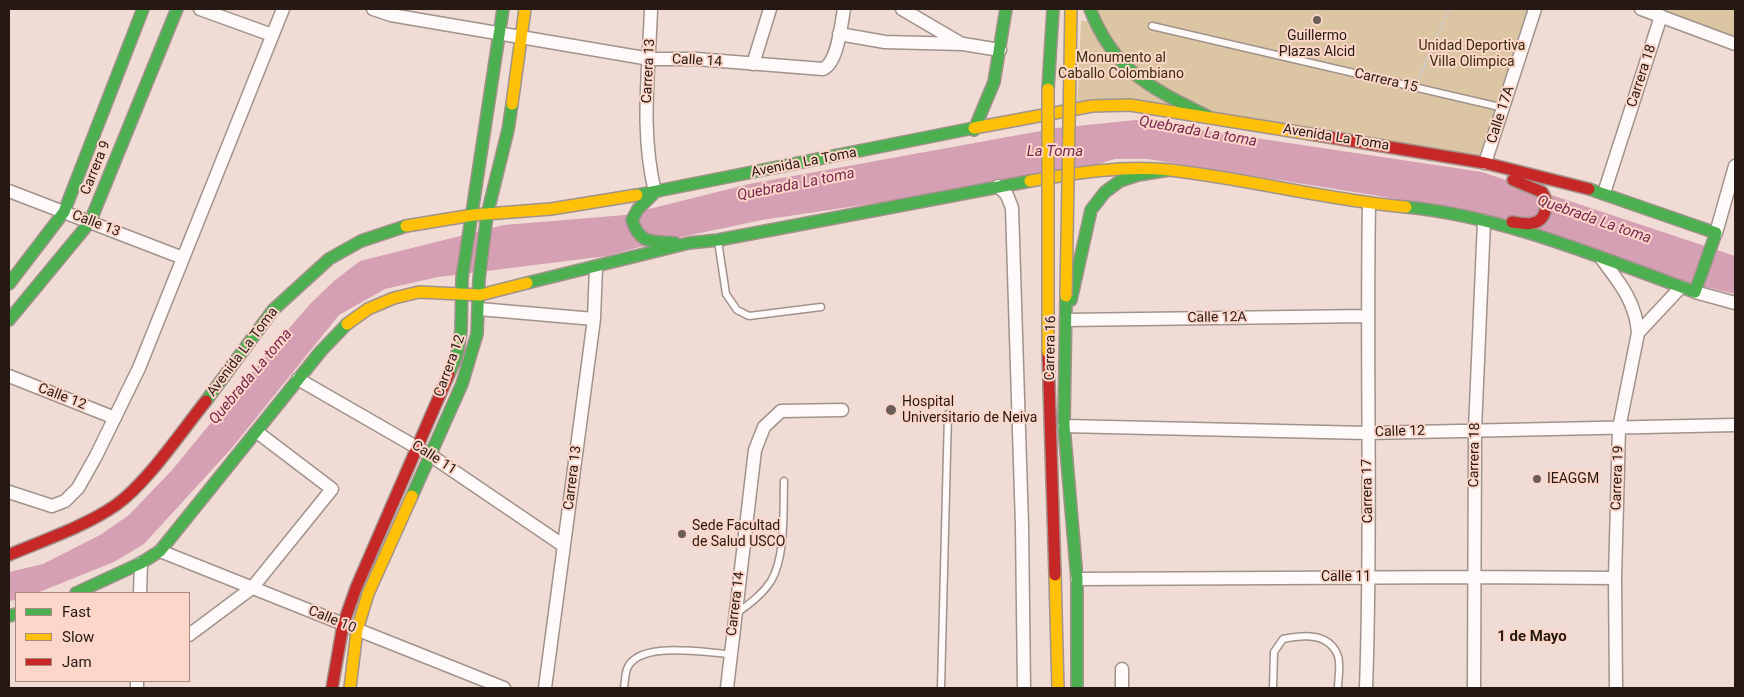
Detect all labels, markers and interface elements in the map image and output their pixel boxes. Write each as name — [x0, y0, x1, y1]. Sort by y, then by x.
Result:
marker: Guillermo Plazas Alcid — [1311, 14, 1323, 26]
place label: Guillermo Plazas Alcid — [1279, 28, 1355, 60]
street label: Carrera 13 — [639, 38, 659, 104]
park label: Unidad Deportiva Villa Olimpica — [1419, 38, 1525, 70]
street label: Carrera 18 — [1624, 43, 1660, 109]
park label: Monumento al Caballo Colombiano — [1058, 50, 1184, 82]
street label: Calle 14 — [672, 51, 722, 71]
street label: Carrera 15 — [1353, 66, 1419, 96]
street label: Calle 17A — [1484, 84, 1518, 146]
water label: Quebrada La toma — [1138, 113, 1258, 151]
street label: Avenida La Toma — [1282, 121, 1390, 155]
street label: Carrera 9 — [78, 138, 114, 198]
water label: La Toma — [1027, 143, 1083, 161]
street label: Avenida La Toma — [750, 145, 858, 181]
water label: Quebrada La toma — [736, 165, 856, 205]
water label: Quebrada La toma — [1535, 192, 1653, 248]
street label: Calle 13 — [70, 207, 122, 241]
street label: Avenida La Toma — [204, 304, 282, 400]
street label: Calle 12A — [1187, 309, 1247, 327]
street label: Carrera 16 — [1042, 315, 1060, 381]
water label: Quebrada La toma — [206, 326, 296, 428]
street label: Carrera 12 — [431, 333, 469, 399]
street label: Calle 12 — [36, 380, 88, 414]
place label: Hospital Universitario de Neiva — [902, 394, 1037, 427]
marker: Hospital Universitario de Neiva — [884, 403, 898, 417]
street label: Carrera 18 — [1466, 422, 1484, 488]
street label: Calle 12 — [1375, 423, 1425, 441]
street label: Calle 11 — [408, 437, 460, 479]
street label: Carrera 13 — [561, 445, 585, 511]
street label: Carrera 19 — [1608, 445, 1628, 511]
street label: Carrera 17 — [1359, 458, 1377, 524]
place label: IEAGGM — [1547, 471, 1599, 487]
marker: IEAGGM — [1531, 473, 1543, 485]
place label: Sede Facultad de Salud USCO — [692, 518, 785, 550]
marker: Sede Facultad de Salud USCO — [676, 528, 688, 540]
street label: Calle 11 — [1321, 569, 1371, 585]
street label: Carrera 14 — [724, 571, 748, 637]
legend — [15, 592, 190, 682]
text: Fast — [62, 603, 91, 621]
street label: Calle 10 — [306, 603, 358, 637]
text: Slow — [62, 628, 94, 646]
district label: 1 de Mayo — [1497, 628, 1567, 646]
text: Jam — [62, 653, 92, 671]

